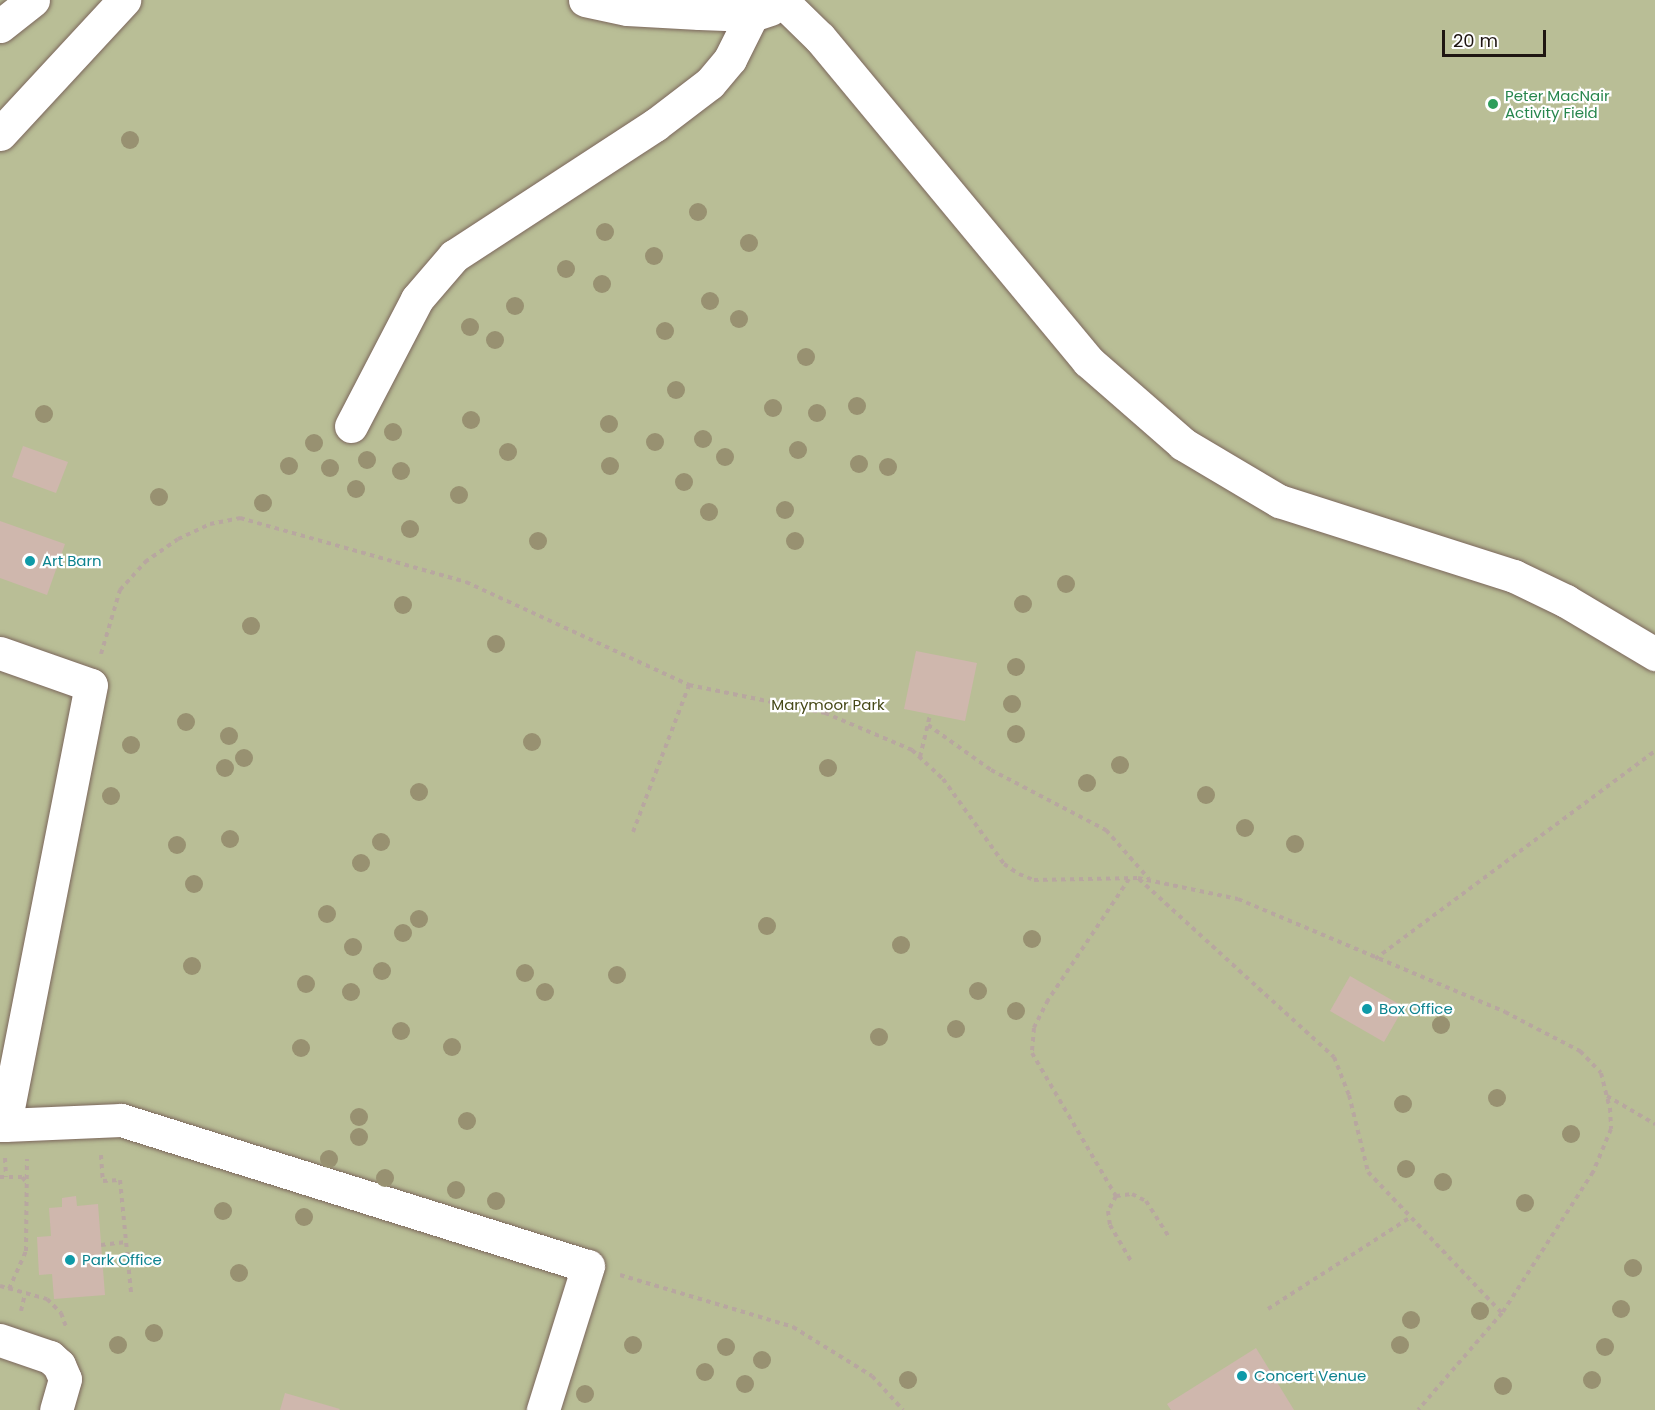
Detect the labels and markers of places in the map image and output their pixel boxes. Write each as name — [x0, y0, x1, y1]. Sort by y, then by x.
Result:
place label: Peter MacNair Activity Field — [1505, 86, 1609, 121]
marker: Peter MacNair Activity Field — [1486, 97, 1500, 111]
place label: Art Barn — [42, 552, 102, 570]
marker: Art Barn — [23, 554, 37, 568]
place label: Box Office — [1379, 1000, 1453, 1018]
marker: Box Office — [1360, 1002, 1374, 1016]
place label: Park Office — [82, 1251, 162, 1269]
marker: Park Office — [63, 1253, 77, 1267]
place label: Concert Venue — [1254, 1367, 1366, 1385]
marker: Concert Venue — [1235, 1369, 1249, 1383]

